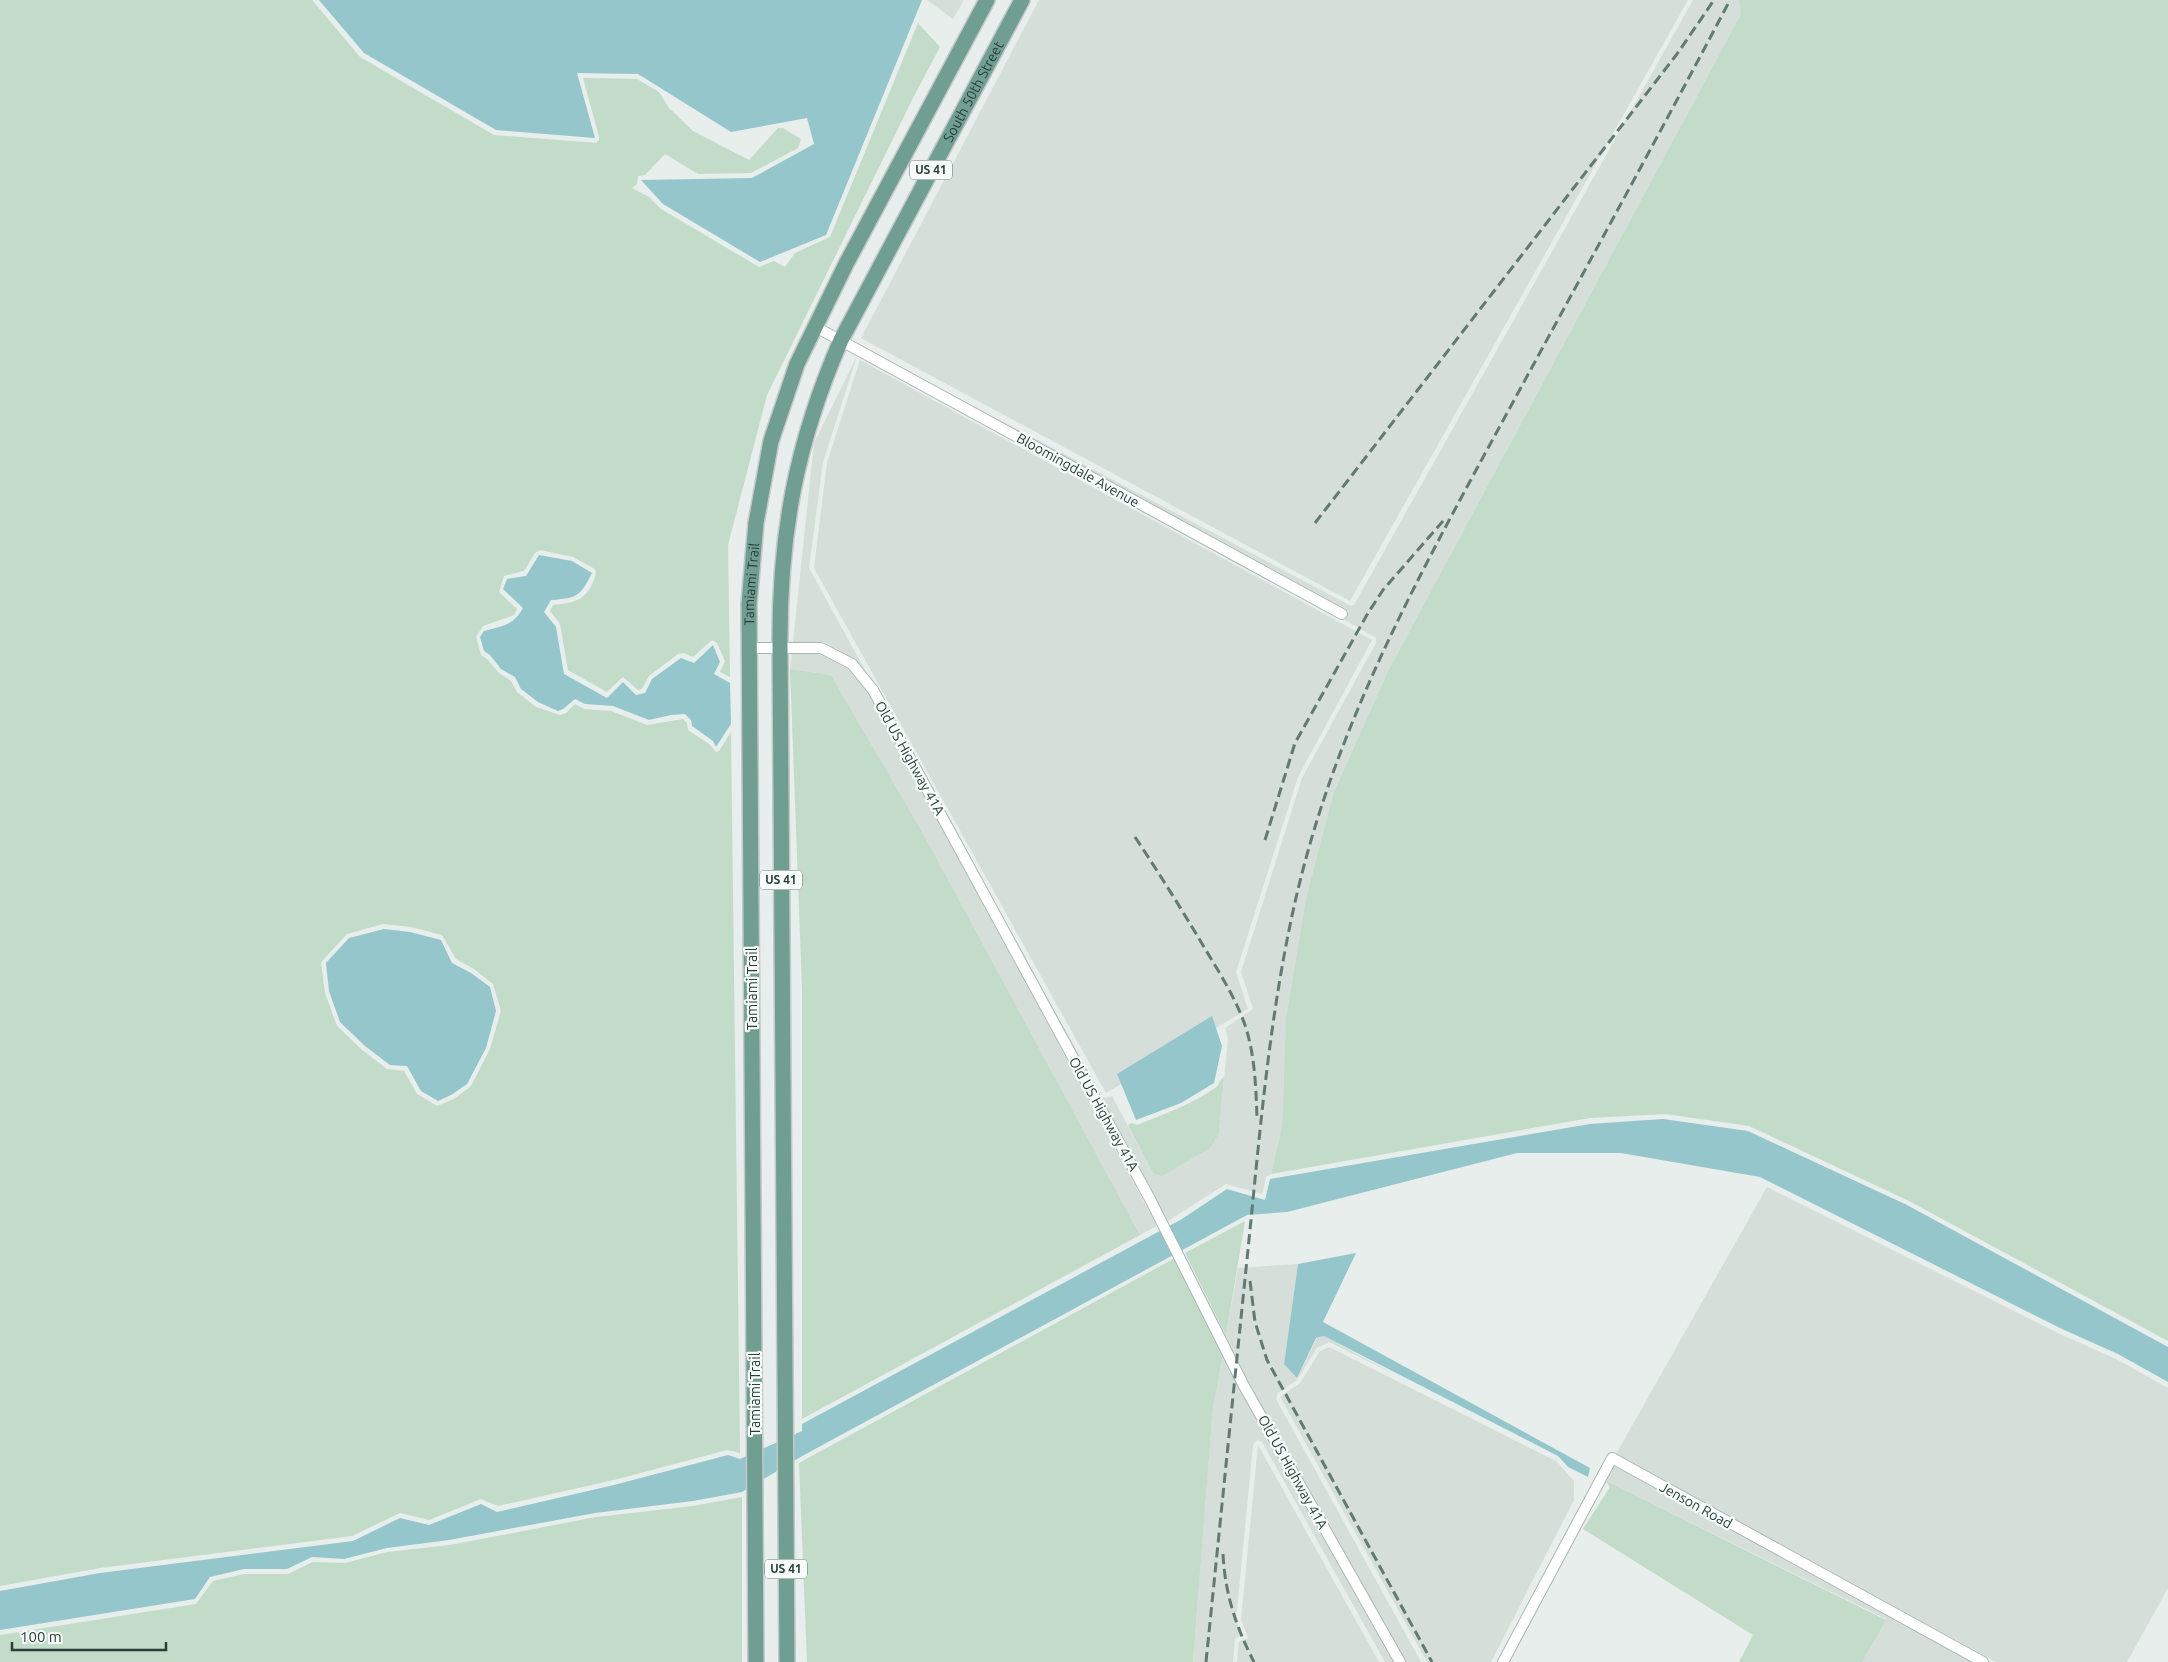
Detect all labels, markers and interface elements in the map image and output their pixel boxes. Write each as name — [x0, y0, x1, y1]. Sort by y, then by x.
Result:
street label: South 50th Street — [940, 38, 1007, 145]
road number: US 41 — [910, 160, 952, 180]
street label: Bloomingdale Avenue — [1014, 430, 1142, 510]
street label: Tamiami Trail — [741, 542, 762, 625]
street label: Old US Highway 41A — [872, 698, 948, 818]
road number: US 41 — [760, 870, 802, 890]
street label: Tamiami Trail — [744, 947, 760, 1030]
street label: Old US Highway 41A — [1066, 1054, 1142, 1174]
street label: Tamiami Trail — [747, 1352, 763, 1435]
street label: Old US Highway 41A — [1255, 1412, 1331, 1532]
street label: Jenson Road — [1657, 1479, 1735, 1531]
road number: US 41 — [765, 1560, 807, 1578]
scale bar — [12, 1620, 166, 1652]
text: 100 m — [20, 1628, 62, 1645]

